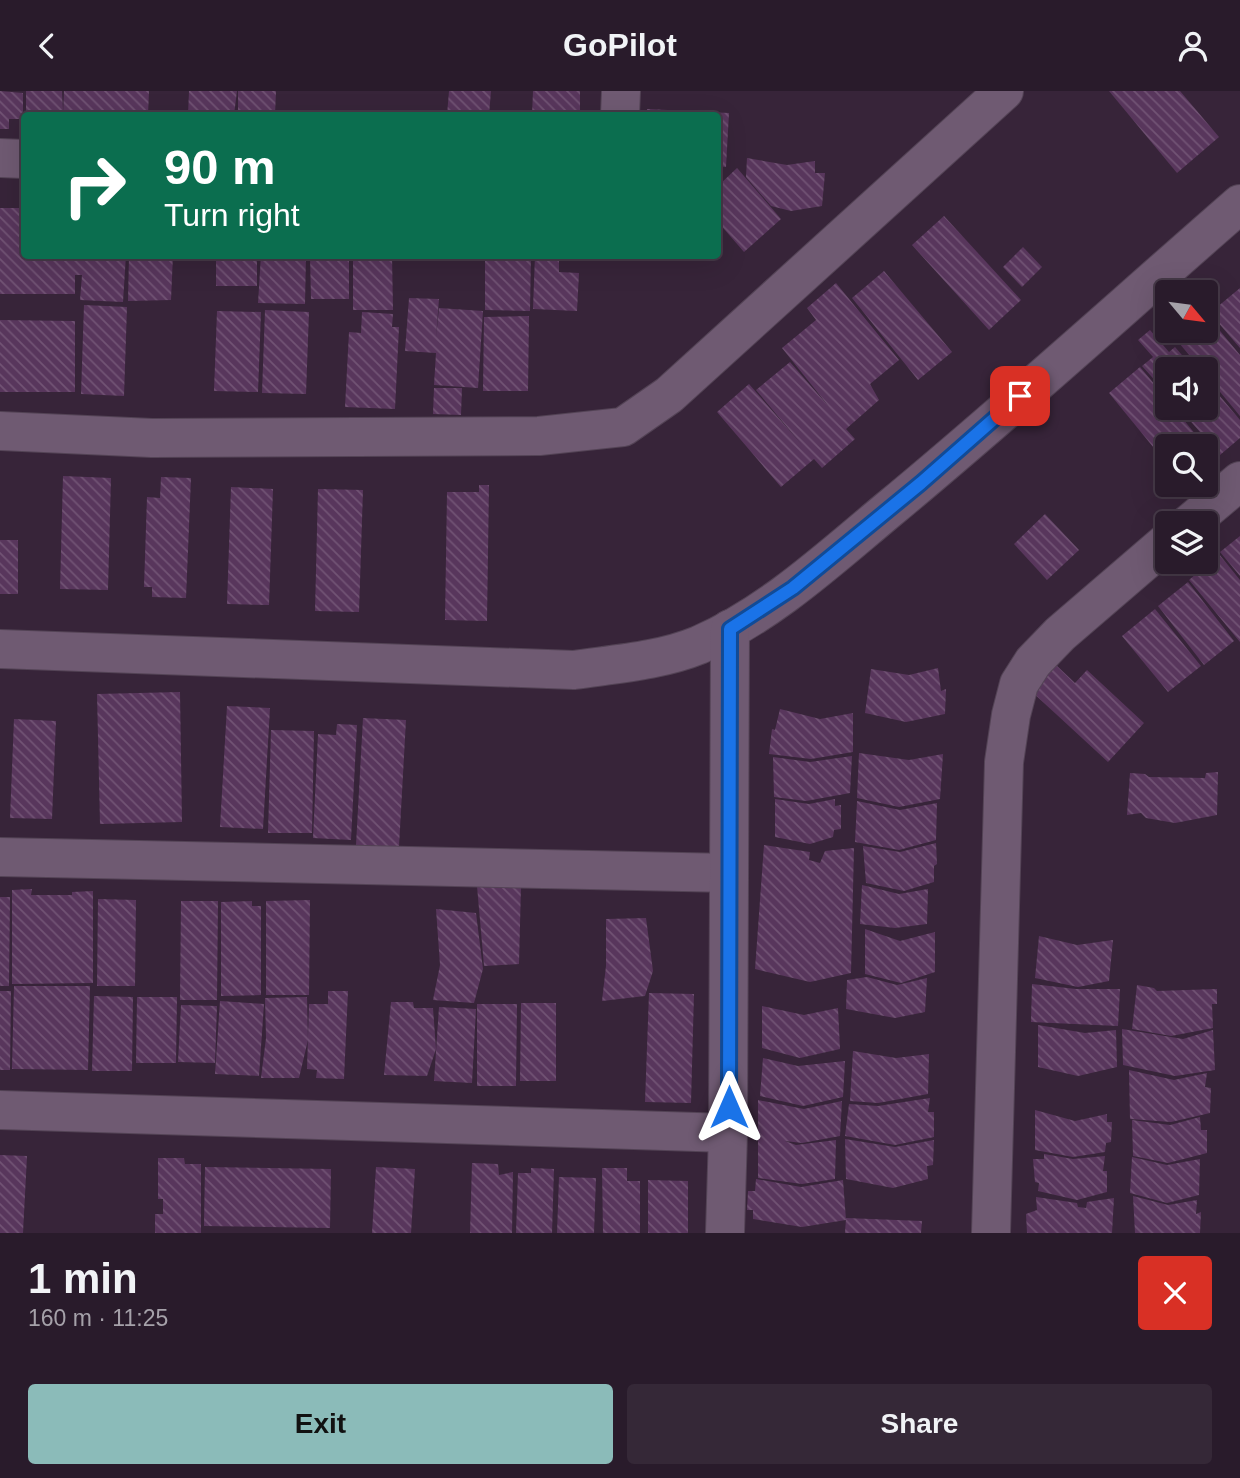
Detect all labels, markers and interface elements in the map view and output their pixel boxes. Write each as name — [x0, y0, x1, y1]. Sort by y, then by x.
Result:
icon: back — [28, 27, 66, 65]
text: GoPilot — [563, 27, 677, 63]
icon: person — [1174, 27, 1212, 65]
icon: right — [49, 140, 140, 231]
text: 90 m — [164, 140, 276, 194]
text: Turn right — [164, 197, 300, 233]
north arrow — [1155, 280, 1218, 343]
map controls — [1155, 280, 1218, 574]
button: sound — [1155, 357, 1218, 420]
pin — [990, 366, 1050, 426]
icon: arrive — [1001, 377, 1039, 415]
button: search — [1155, 434, 1218, 497]
button: layers — [1155, 511, 1218, 574]
position arrow — [692, 1070, 766, 1144]
text: 1 min — [28, 1255, 138, 1302]
button: close — [1138, 1256, 1212, 1330]
text: 160 m · 11:25 — [28, 1305, 168, 1331]
button: Exit — [28, 1384, 613, 1464]
button: Share — [627, 1384, 1212, 1464]

